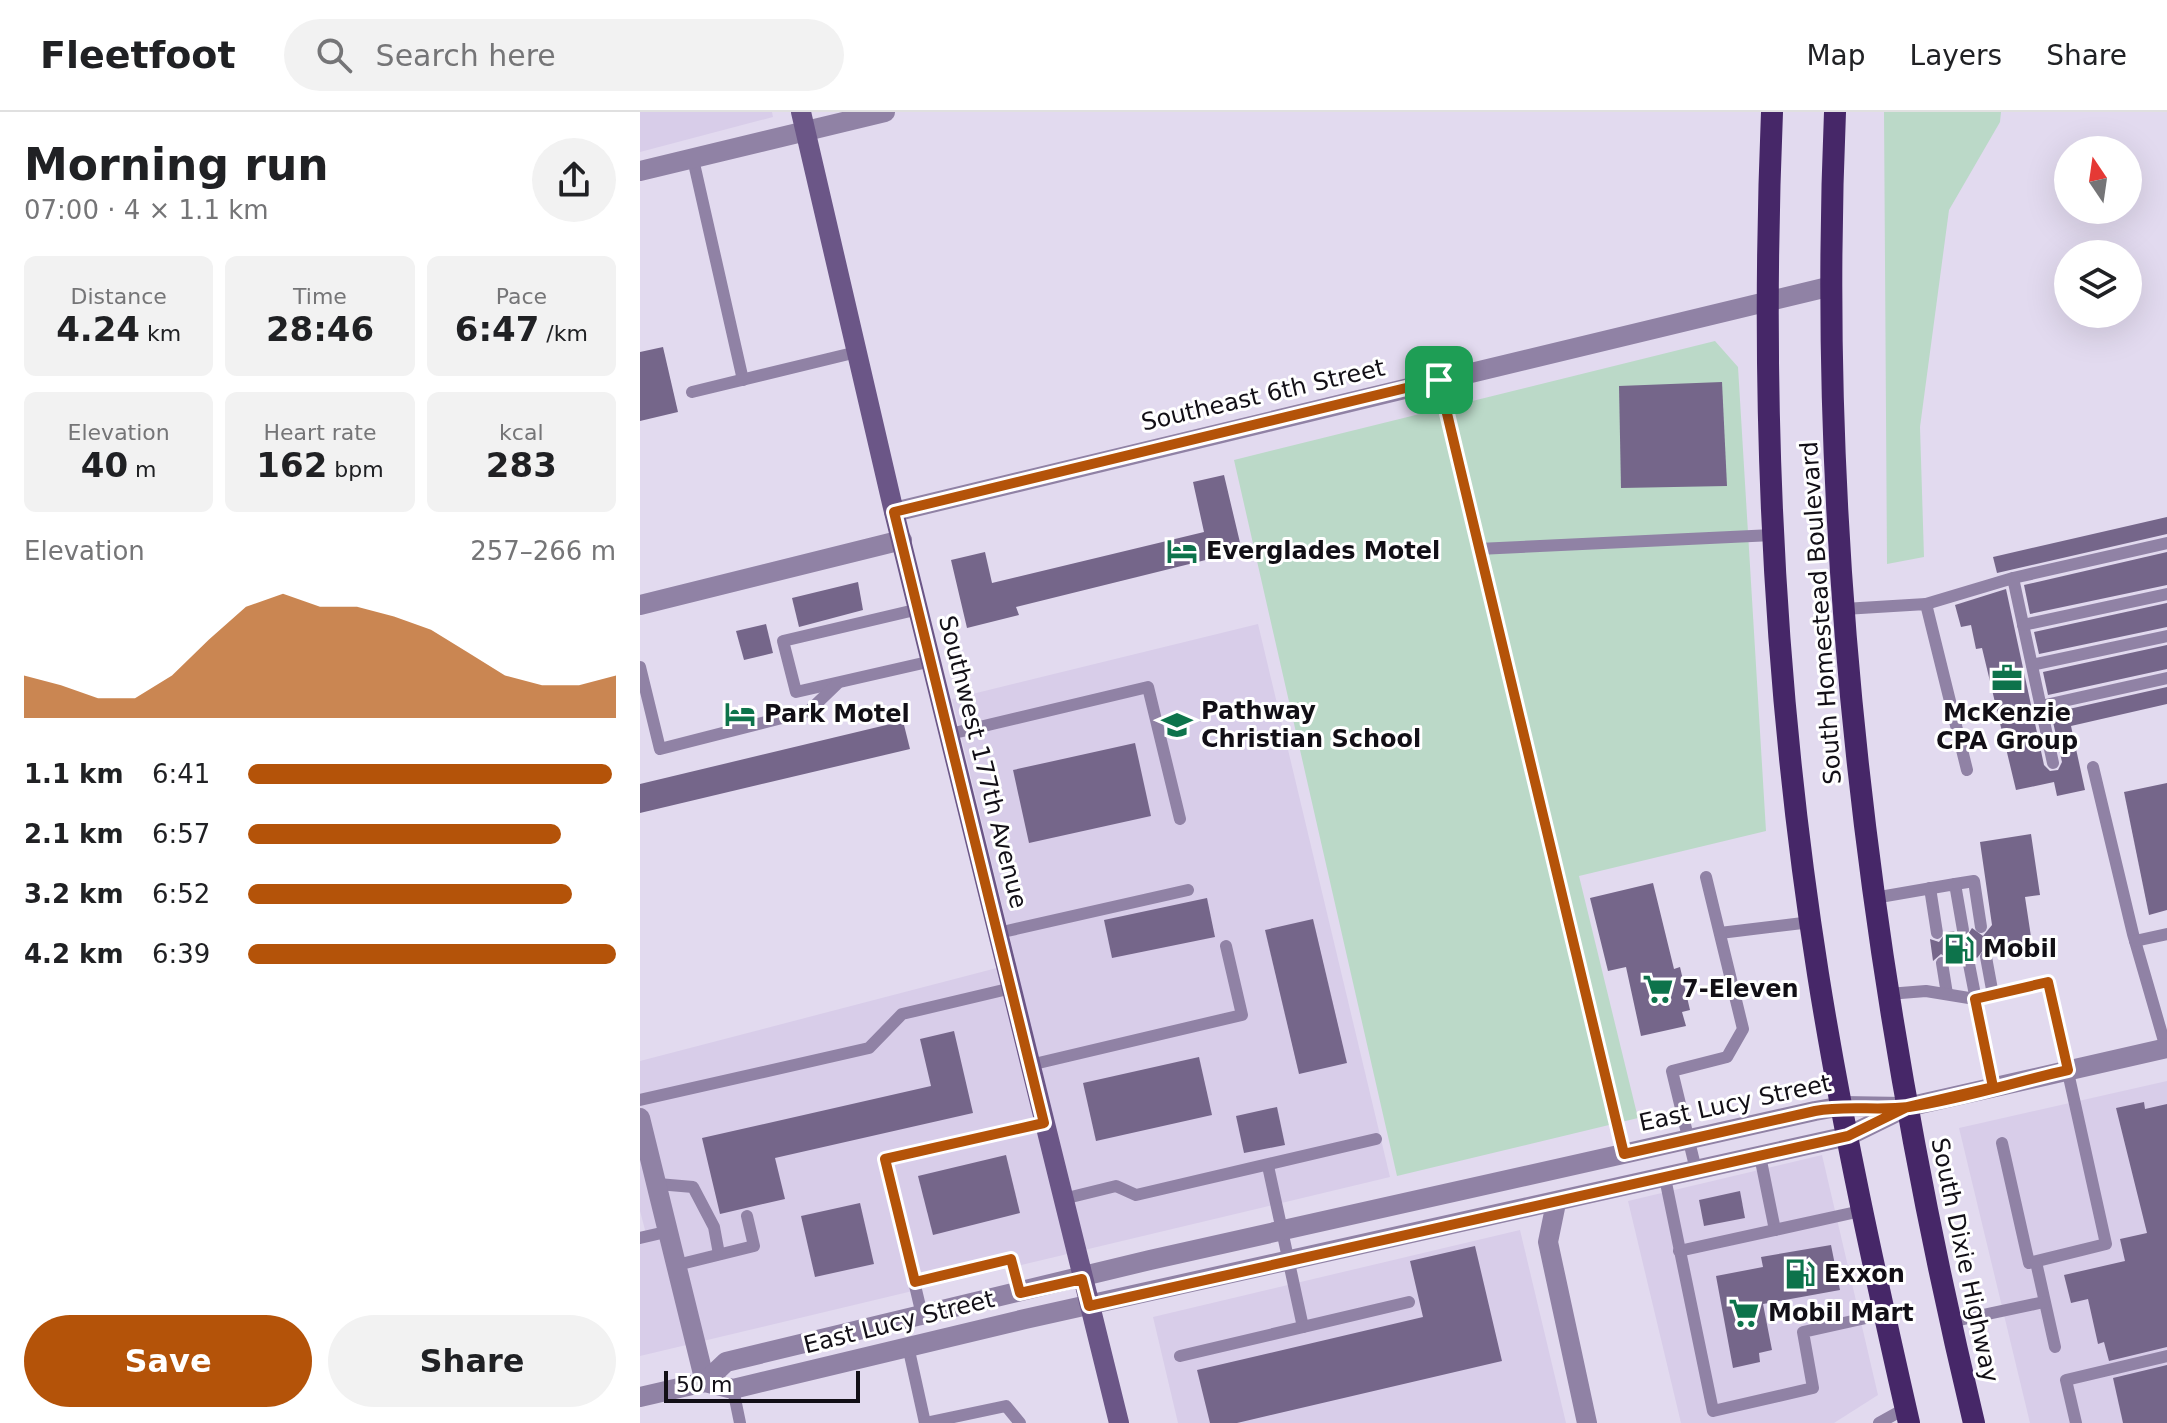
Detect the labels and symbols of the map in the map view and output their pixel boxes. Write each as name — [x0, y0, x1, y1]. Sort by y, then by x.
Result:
north arrow — [2054, 136, 2142, 224]
pin — [1405, 346, 1473, 414]
street label: Southeast 6th Street — [1138, 353, 1388, 437]
street label: South Homestead Boulevard — [1795, 440, 1847, 786]
hotel icon: Everglades Motel — [1165, 534, 1199, 568]
place label: Everglades Motel — [1206, 537, 1440, 565]
street label: Southwest 177th Avenue — [933, 613, 1033, 911]
office icon: McKenzie CPA Group — [1990, 661, 2024, 695]
hotel icon: Park Motel — [723, 697, 757, 731]
place label: Pathway Christian School — [1201, 697, 1421, 753]
place label: McKenzie CPA Group — [1936, 699, 2078, 755]
place label: Park Motel — [764, 700, 910, 728]
school or university icon: Pathway Christian School — [1160, 708, 1194, 742]
fuel station icon: Mobil — [1942, 932, 1976, 966]
place label: Mobil — [1983, 935, 2057, 963]
supermarket icon: 7-Eleven — [1641, 972, 1675, 1006]
place label: 7-Eleven — [1682, 975, 1799, 1003]
street label: East Lucy Street — [1636, 1069, 1834, 1137]
street label: South Dixie Highway — [1925, 1135, 2005, 1385]
fuel station icon: Exxon — [1783, 1257, 1817, 1291]
place label: Exxon — [1824, 1260, 1905, 1288]
street label: East Lucy Street — [801, 1285, 997, 1359]
supermarket icon: Mobil Mart — [1727, 1296, 1761, 1330]
place label: Mobil Mart — [1768, 1299, 1914, 1327]
scale bar — [664, 1367, 860, 1403]

